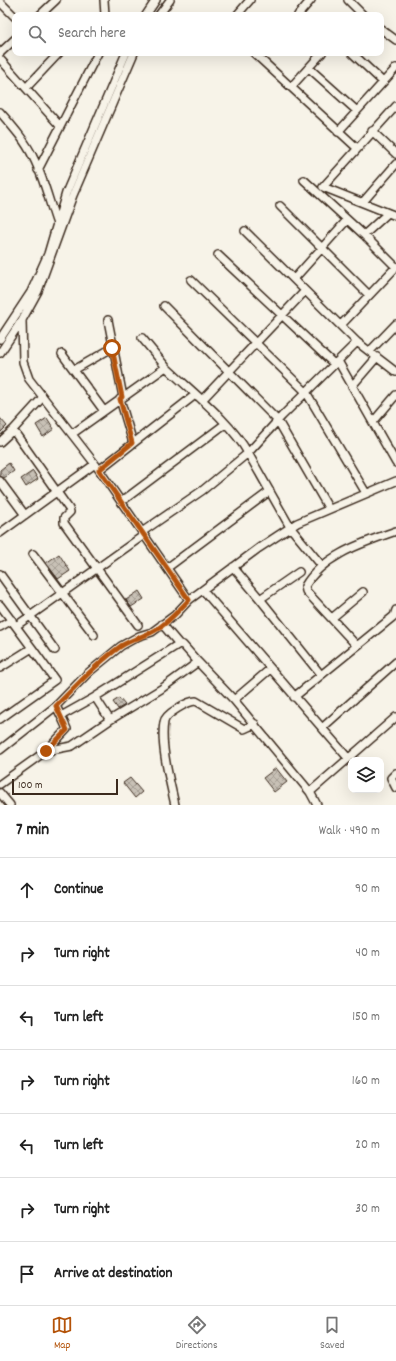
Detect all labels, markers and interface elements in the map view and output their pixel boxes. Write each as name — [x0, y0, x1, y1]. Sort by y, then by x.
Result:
search box — [12, 12, 384, 56]
icon: search — [26, 23, 48, 45]
text: Search here — [58, 23, 126, 45]
route start — [103, 339, 121, 357]
route end — [37, 742, 55, 760]
map controls — [348, 757, 384, 793]
button: layers — [348, 757, 384, 793]
scale bar — [12, 777, 118, 796]
text: 100 m — [18, 778, 42, 794]
text: 7 min — [16, 819, 49, 843]
text: Walk · 490 m — [319, 822, 380, 841]
icon: ahead — [16, 879, 38, 901]
text: Continue — [54, 879, 103, 901]
text: 90 m — [355, 880, 380, 899]
icon: right — [16, 943, 38, 965]
text: Turn right — [54, 943, 110, 965]
text: 40 m — [356, 944, 380, 963]
icon: left — [16, 1007, 38, 1029]
text: Turn left — [54, 1007, 103, 1029]
text: 150 m — [352, 1008, 380, 1027]
icon: right — [16, 1071, 38, 1093]
text: Turn right — [54, 1071, 110, 1093]
text: 160 m — [352, 1072, 380, 1091]
icon: left — [16, 1135, 38, 1157]
text: Turn left — [54, 1135, 103, 1157]
text: 20 m — [355, 1136, 380, 1155]
icon: right — [16, 1199, 38, 1221]
text: Turn right — [54, 1199, 110, 1221]
text: 30 m — [355, 1200, 380, 1219]
icon: arrive — [16, 1263, 38, 1285]
text: Arrive at destination — [54, 1263, 172, 1285]
tab: Map — [51, 1314, 73, 1354]
tab: Directions — [176, 1314, 218, 1354]
tab: Saved — [320, 1314, 345, 1354]

